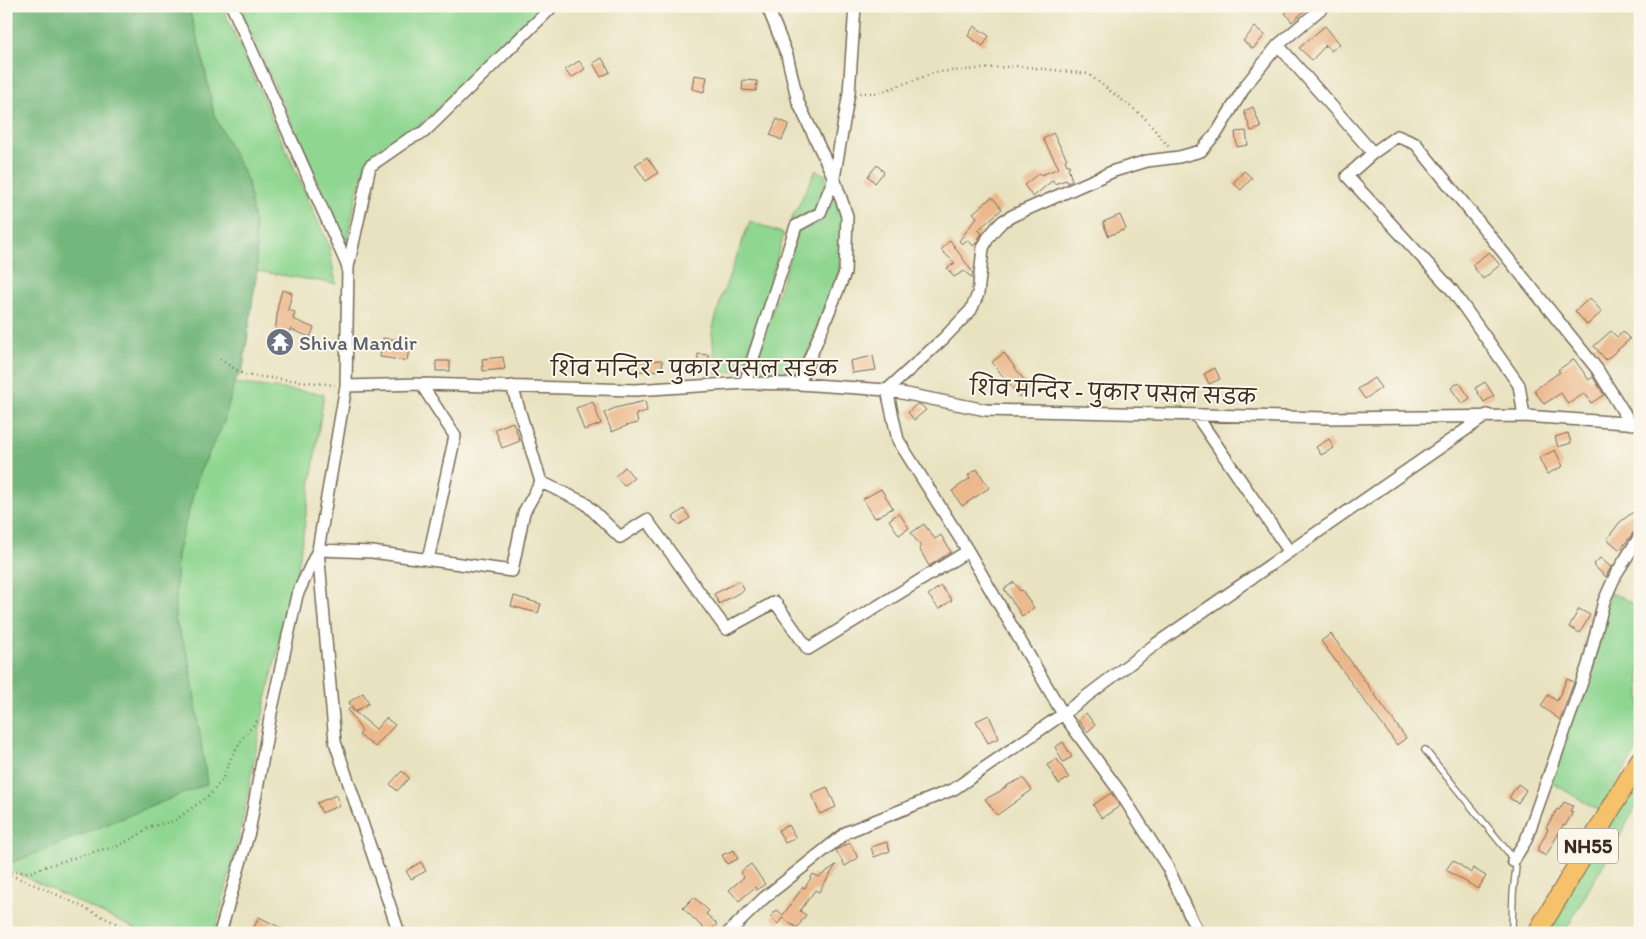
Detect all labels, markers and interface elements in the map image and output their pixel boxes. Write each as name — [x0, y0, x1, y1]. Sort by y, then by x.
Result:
temple icon: Shiva Mandir — [265, 327, 295, 357]
place label: Shiva Mandir — [299, 330, 417, 355]
street label: शिव मन्दिर - पुकार पसल सडक — [550, 353, 839, 384]
street label: शिव मन्दिर - पुकार पसल सडक — [968, 371, 1259, 413]
road number: NH55 — [1558, 828, 1618, 864]

